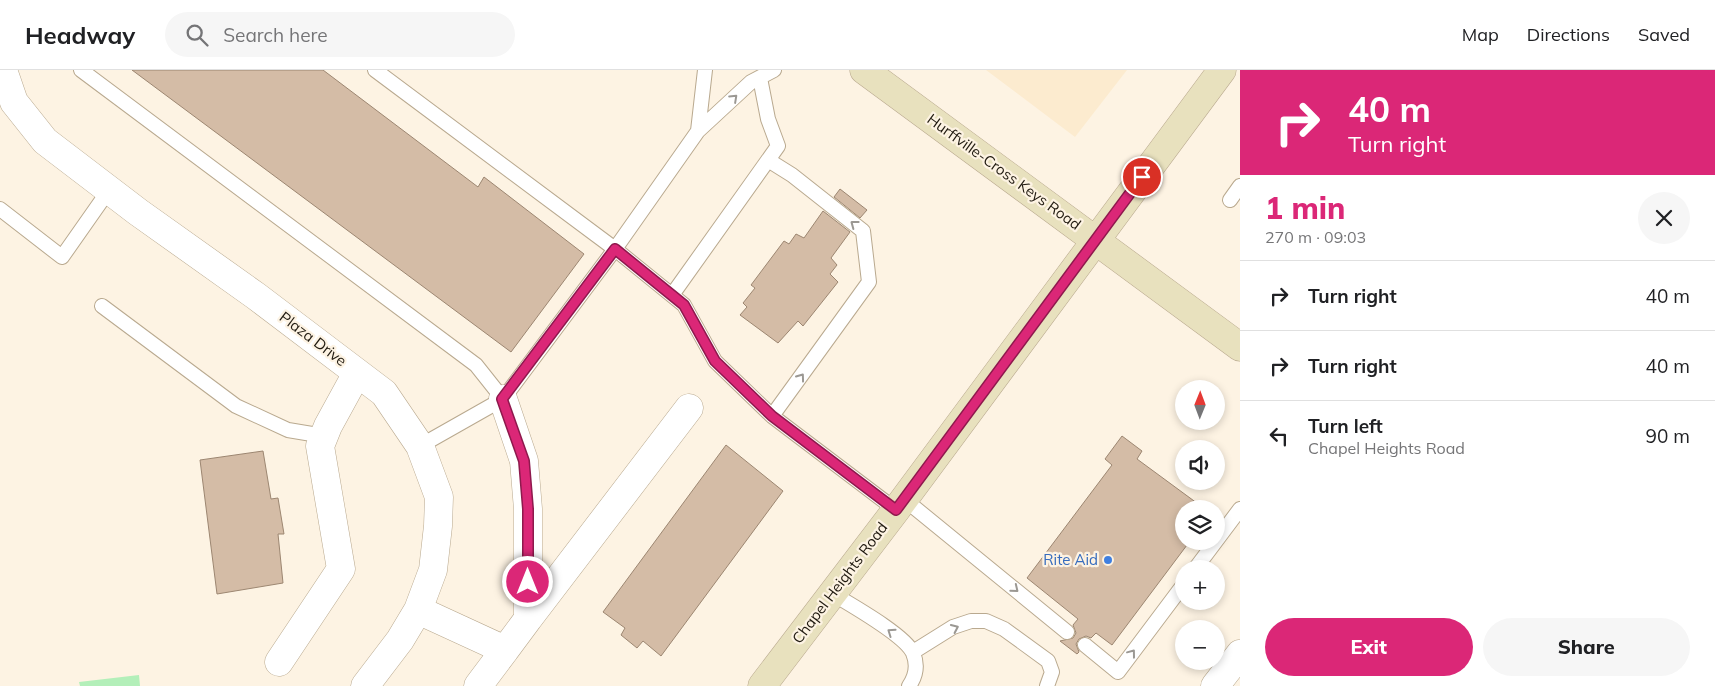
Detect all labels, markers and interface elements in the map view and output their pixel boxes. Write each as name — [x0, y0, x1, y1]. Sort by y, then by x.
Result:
search box — [165, 12, 515, 57]
text: Headway — [25, 20, 135, 50]
icon: search — [183, 21, 211, 49]
text: Search here — [223, 23, 328, 47]
text: Map — [1462, 23, 1499, 46]
text: Directions — [1527, 23, 1610, 46]
text: Saved — [1638, 23, 1690, 46]
text: 40 m — [1348, 87, 1431, 131]
icon: right — [1265, 90, 1330, 155]
one-way arrow — [728, 95, 737, 104]
street label: Hurffville-Cross Keys Road — [924, 109, 1085, 234]
text: Turn right — [1348, 130, 1446, 158]
pin — [1121, 156, 1163, 198]
icon: arrive — [1128, 163, 1156, 191]
text: 1 min — [1265, 189, 1345, 227]
button: close — [1638, 192, 1690, 244]
one-way arrow — [850, 221, 860, 230]
text: 270 m · 09:03 — [1265, 227, 1366, 247]
icon: right — [1265, 282, 1293, 310]
text: Turn right — [1308, 284, 1397, 308]
text: 40 m — [1646, 284, 1690, 308]
street label: Plaza Drive — [276, 307, 351, 370]
icon: right — [1265, 352, 1293, 380]
text: Turn right — [1308, 354, 1397, 378]
text: 40 m — [1646, 354, 1690, 378]
one-way arrow — [795, 373, 804, 383]
north arrow — [1175, 380, 1225, 430]
map controls — [1175, 380, 1225, 670]
text: Turn left — [1308, 414, 1383, 438]
icon: left — [1265, 422, 1293, 450]
text: 90 m — [1646, 424, 1690, 448]
text: Chapel Heights Road — [1308, 438, 1465, 458]
button: sound — [1175, 440, 1225, 490]
button: layers — [1175, 500, 1225, 550]
street label: Chapel Heights Road — [788, 518, 891, 647]
place label: Rite Aid — [1043, 550, 1098, 569]
marker: Rite Aid — [1102, 554, 1114, 566]
position arrow — [501, 555, 553, 607]
button: + — [1175, 560, 1225, 610]
one-way arrow — [1009, 584, 1018, 593]
button: Exit — [1265, 618, 1473, 676]
button: Share — [1483, 618, 1690, 676]
button: − — [1175, 620, 1225, 670]
one-way arrow — [950, 623, 959, 634]
one-way arrow — [887, 629, 896, 638]
one-way arrow — [1126, 649, 1135, 659]

